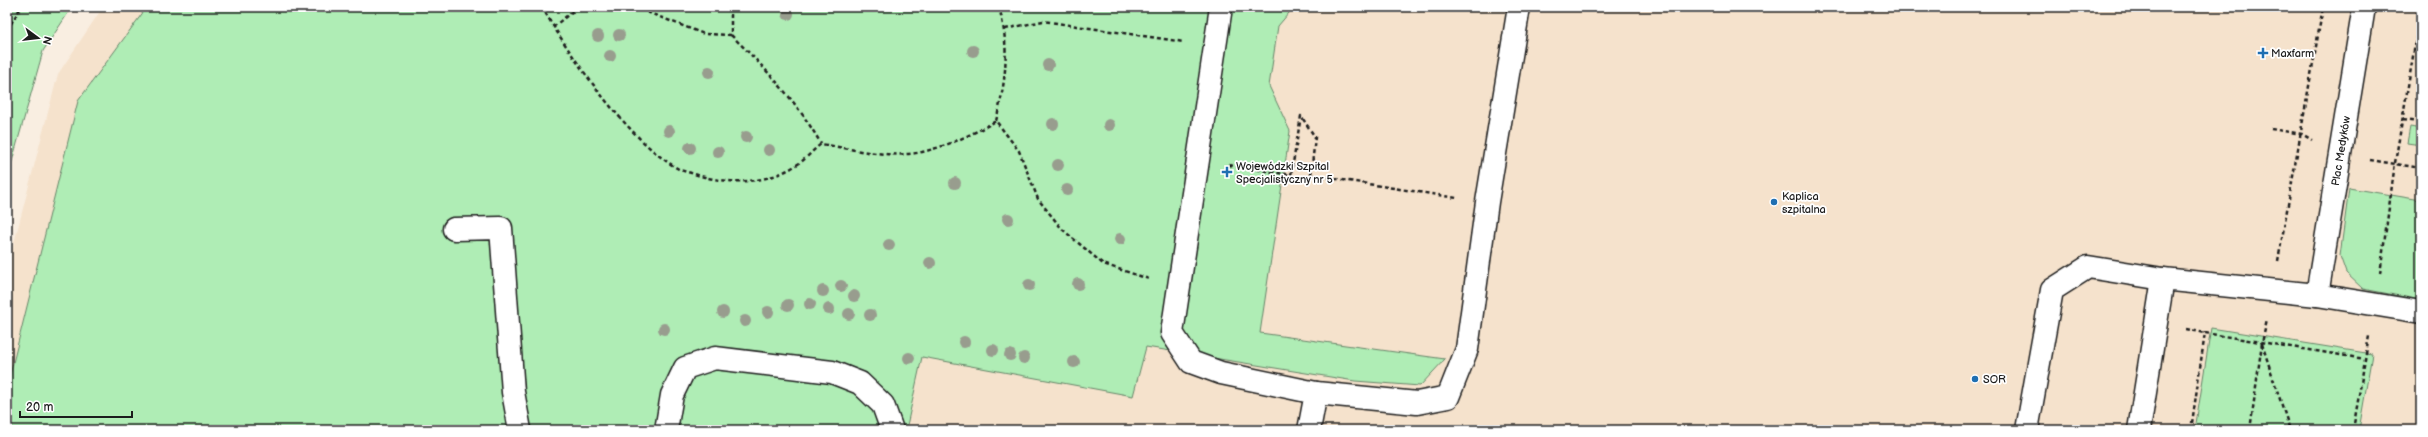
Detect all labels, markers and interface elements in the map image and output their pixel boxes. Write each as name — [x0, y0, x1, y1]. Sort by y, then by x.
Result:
north arrow — [18, 18, 58, 58]
text: N — [40, 35, 55, 46]
place label: Maxfarm — [2271, 47, 2314, 60]
marker: Maxfarm — [2258, 48, 2268, 58]
street label: Plac Medyków — [2329, 115, 2353, 187]
place label: Wojewódzki Szpital Specjalistyczny nr 5 — [1236, 160, 1333, 186]
marker: Wojewódzki Szpital Specjalistyczny nr 5 — [1221, 166, 1233, 178]
place label: Kaplica szpitalna — [1782, 190, 1826, 216]
marker: Kaplica szpitalna — [1769, 197, 1779, 207]
place label: SOR — [1983, 373, 2006, 386]
marker: SOR — [1970, 374, 1980, 384]
scale bar — [20, 393, 132, 419]
text: 20 m — [26, 400, 53, 415]

